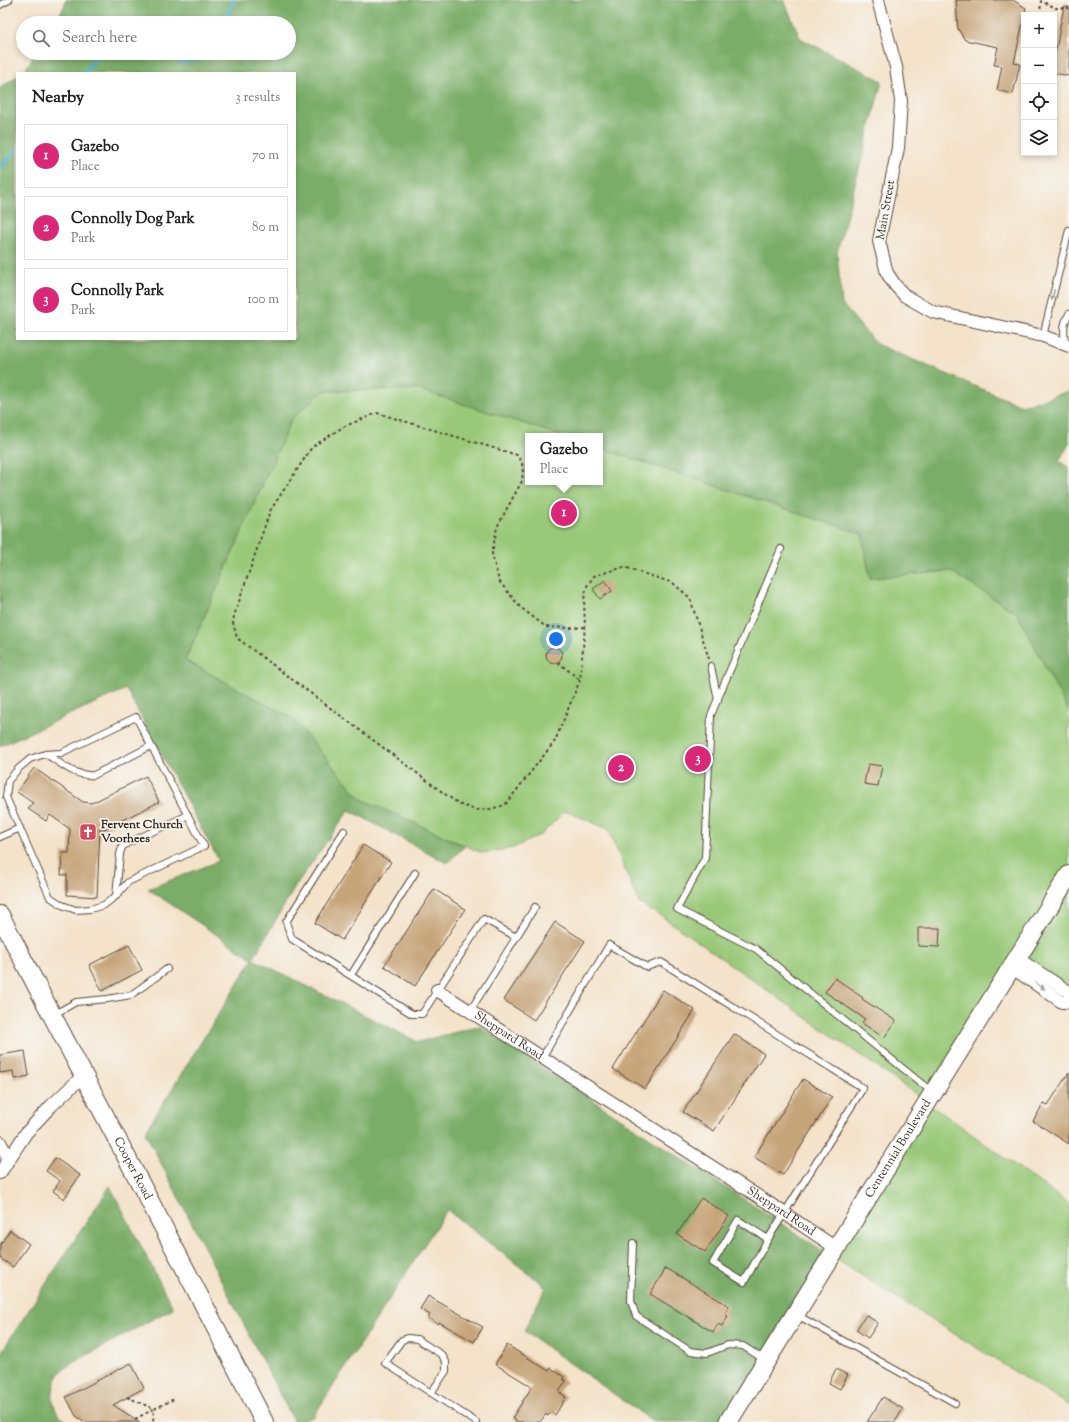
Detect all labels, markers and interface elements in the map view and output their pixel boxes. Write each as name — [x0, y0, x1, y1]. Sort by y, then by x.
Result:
map controls — [1021, 12, 1057, 156]
button: + — [1021, 12, 1057, 48]
search box — [16, 16, 296, 60]
icon: search — [30, 27, 52, 49]
text: Search here — [62, 28, 137, 49]
button: − — [1021, 48, 1057, 84]
button: locate — [1021, 84, 1057, 120]
text: Nearby — [32, 86, 84, 110]
text: 3 results — [235, 89, 280, 107]
button: layers — [1021, 120, 1057, 156]
text: Gazebo — [71, 137, 119, 158]
text: 1 — [44, 147, 48, 165]
text: 70 m — [252, 147, 279, 165]
text: Place — [71, 158, 100, 176]
street label: Main Street — [872, 179, 900, 241]
text: Connolly Dog Park — [71, 209, 195, 230]
text: 2 — [43, 219, 49, 237]
text: 80 m — [252, 219, 279, 237]
text: Park — [71, 230, 96, 248]
text: Connolly Park — [71, 281, 164, 302]
one-way arrow — [1050, 289, 1056, 301]
text: 3 — [43, 291, 49, 309]
text: 100 m — [247, 291, 279, 309]
text: Park — [71, 302, 96, 320]
popup — [525, 433, 603, 485]
text: Gazebo — [540, 440, 588, 461]
text: Place — [540, 461, 569, 479]
pin: 1 — [551, 498, 577, 528]
your location — [546, 629, 566, 649]
pin: 3 — [685, 744, 711, 774]
pin: 2 — [608, 753, 634, 783]
place label: Fervent Church Voorhees — [100, 816, 184, 848]
church icon: Fervent Church Voorhees — [78, 822, 98, 842]
one-way arrow — [1034, 982, 1045, 990]
street label: Sheppard Road — [470, 1007, 547, 1065]
street label: Centennial Boulevard — [861, 1096, 936, 1202]
street label: Cooper Road — [109, 1134, 157, 1203]
street label: Sheppard Road — [743, 1182, 819, 1241]

